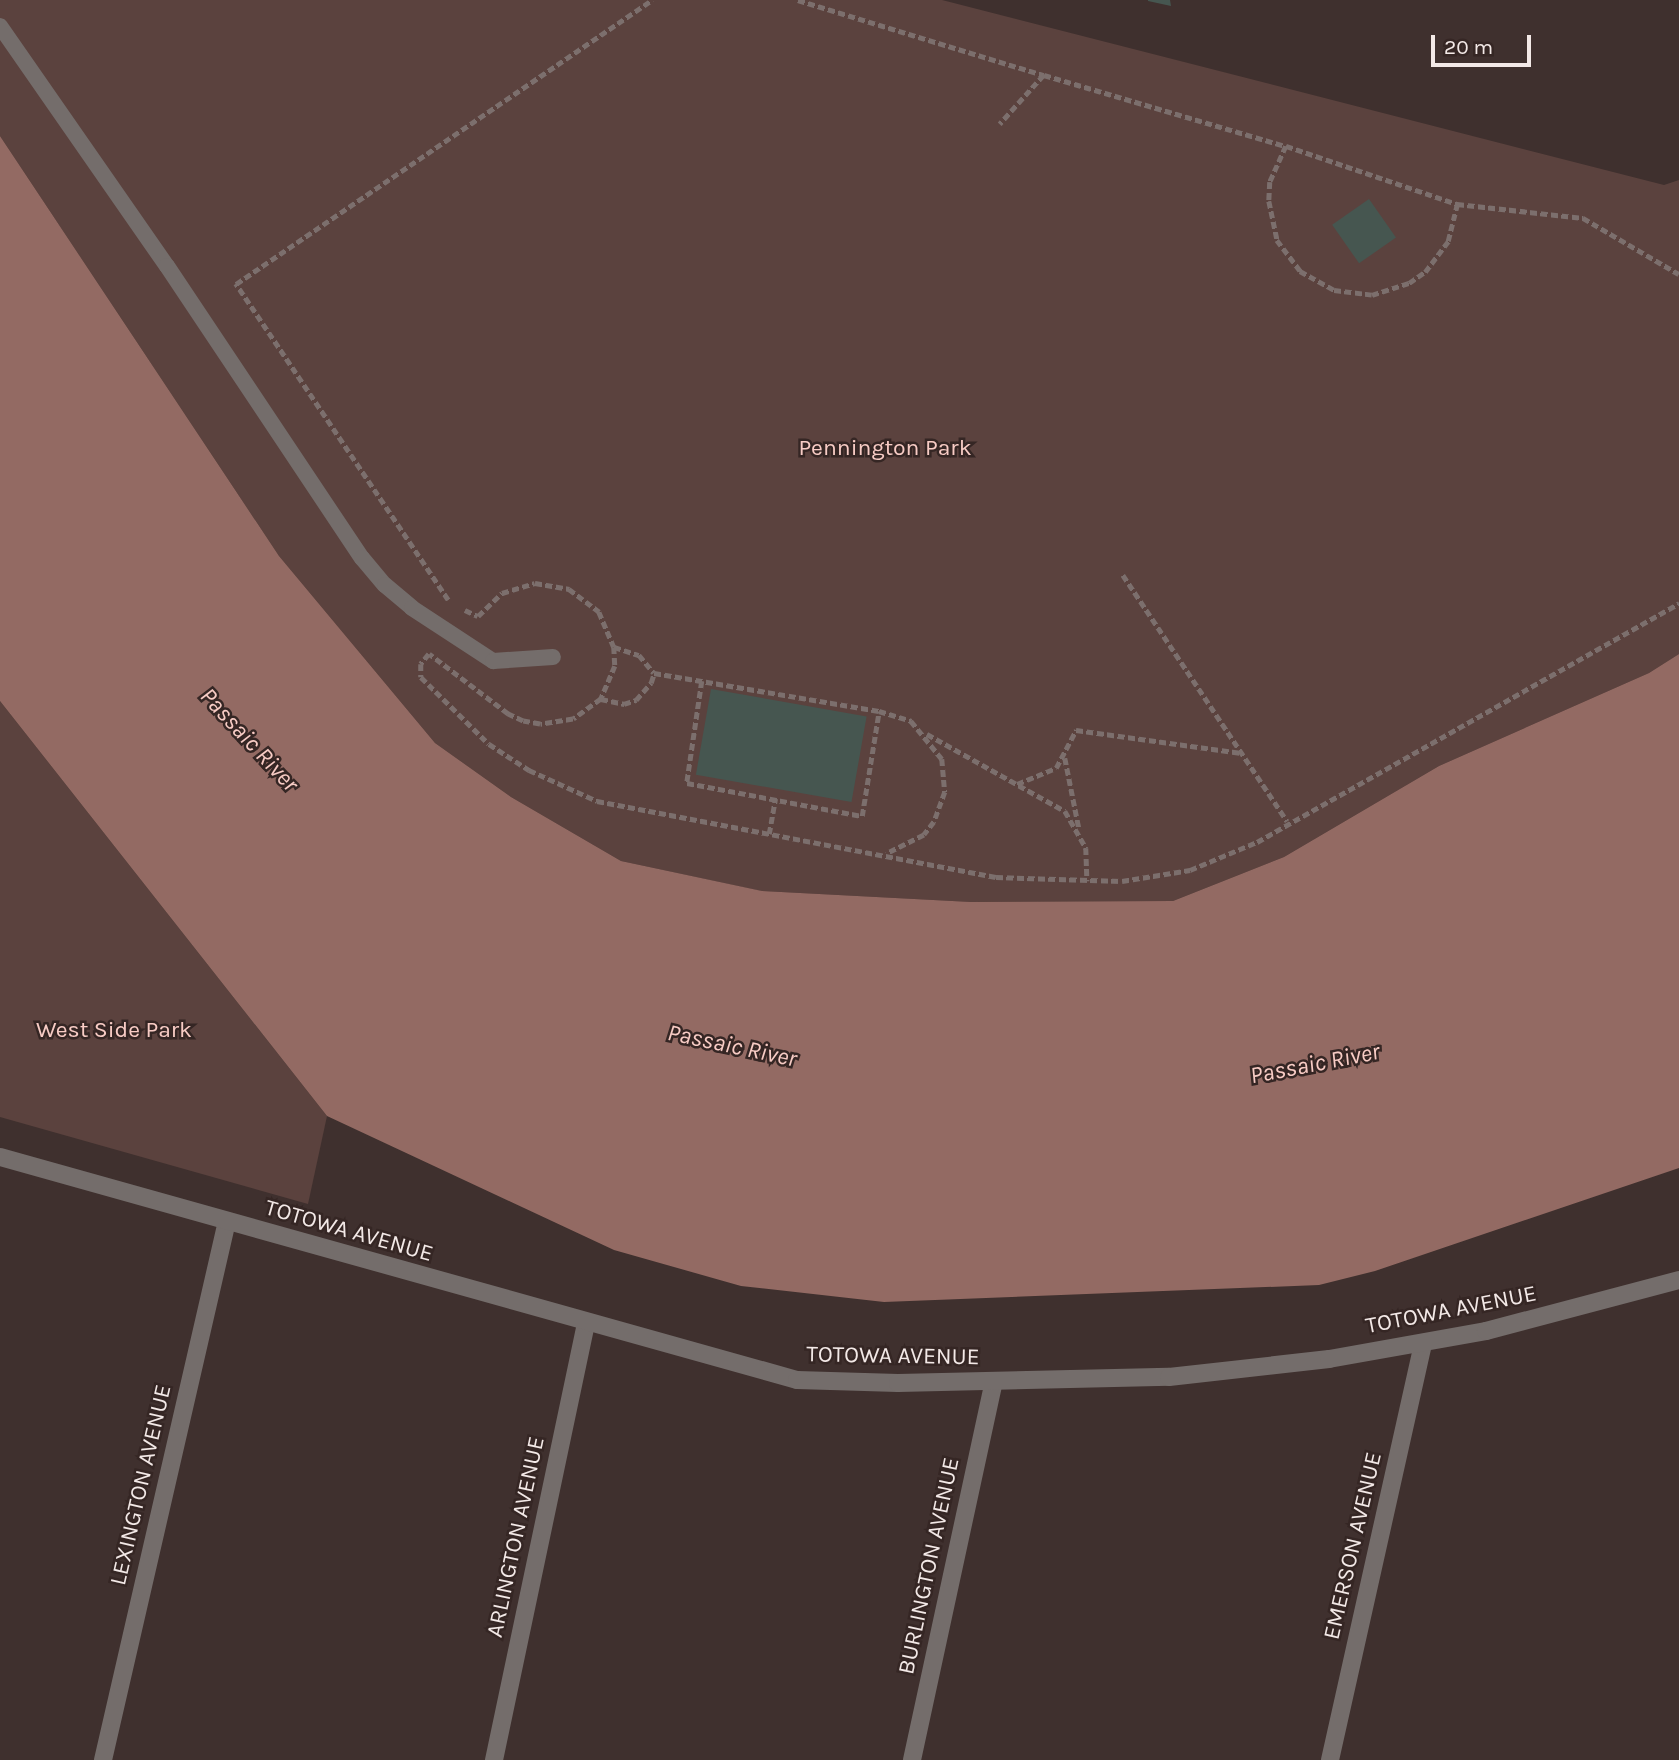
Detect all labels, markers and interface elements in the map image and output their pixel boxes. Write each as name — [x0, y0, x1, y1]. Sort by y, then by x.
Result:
scale bar — [1434, 21, 1534, 65]
text: 20 m — [1444, 35, 1493, 59]
park label: Pennington Park — [798, 434, 972, 462]
water label: Passaic River — [194, 682, 304, 798]
park label: West Side Park — [36, 1016, 192, 1044]
water label: Passaic River — [665, 1018, 799, 1074]
water label: Passaic River — [1248, 1037, 1382, 1091]
street label: TOTOWA AVENUE — [262, 1194, 436, 1268]
street label: TOTOWA AVENUE — [1363, 1280, 1539, 1340]
street label: TOTOWA AVENUE — [806, 1341, 980, 1371]
street label: LEXINGTON AVENUE — [104, 1382, 178, 1588]
street label: ARLINGTON AVENUE — [481, 1434, 551, 1640]
street label: EMERSON AVENUE — [1318, 1450, 1388, 1642]
street label: BURLINGTON AVENUE — [893, 1455, 965, 1677]

